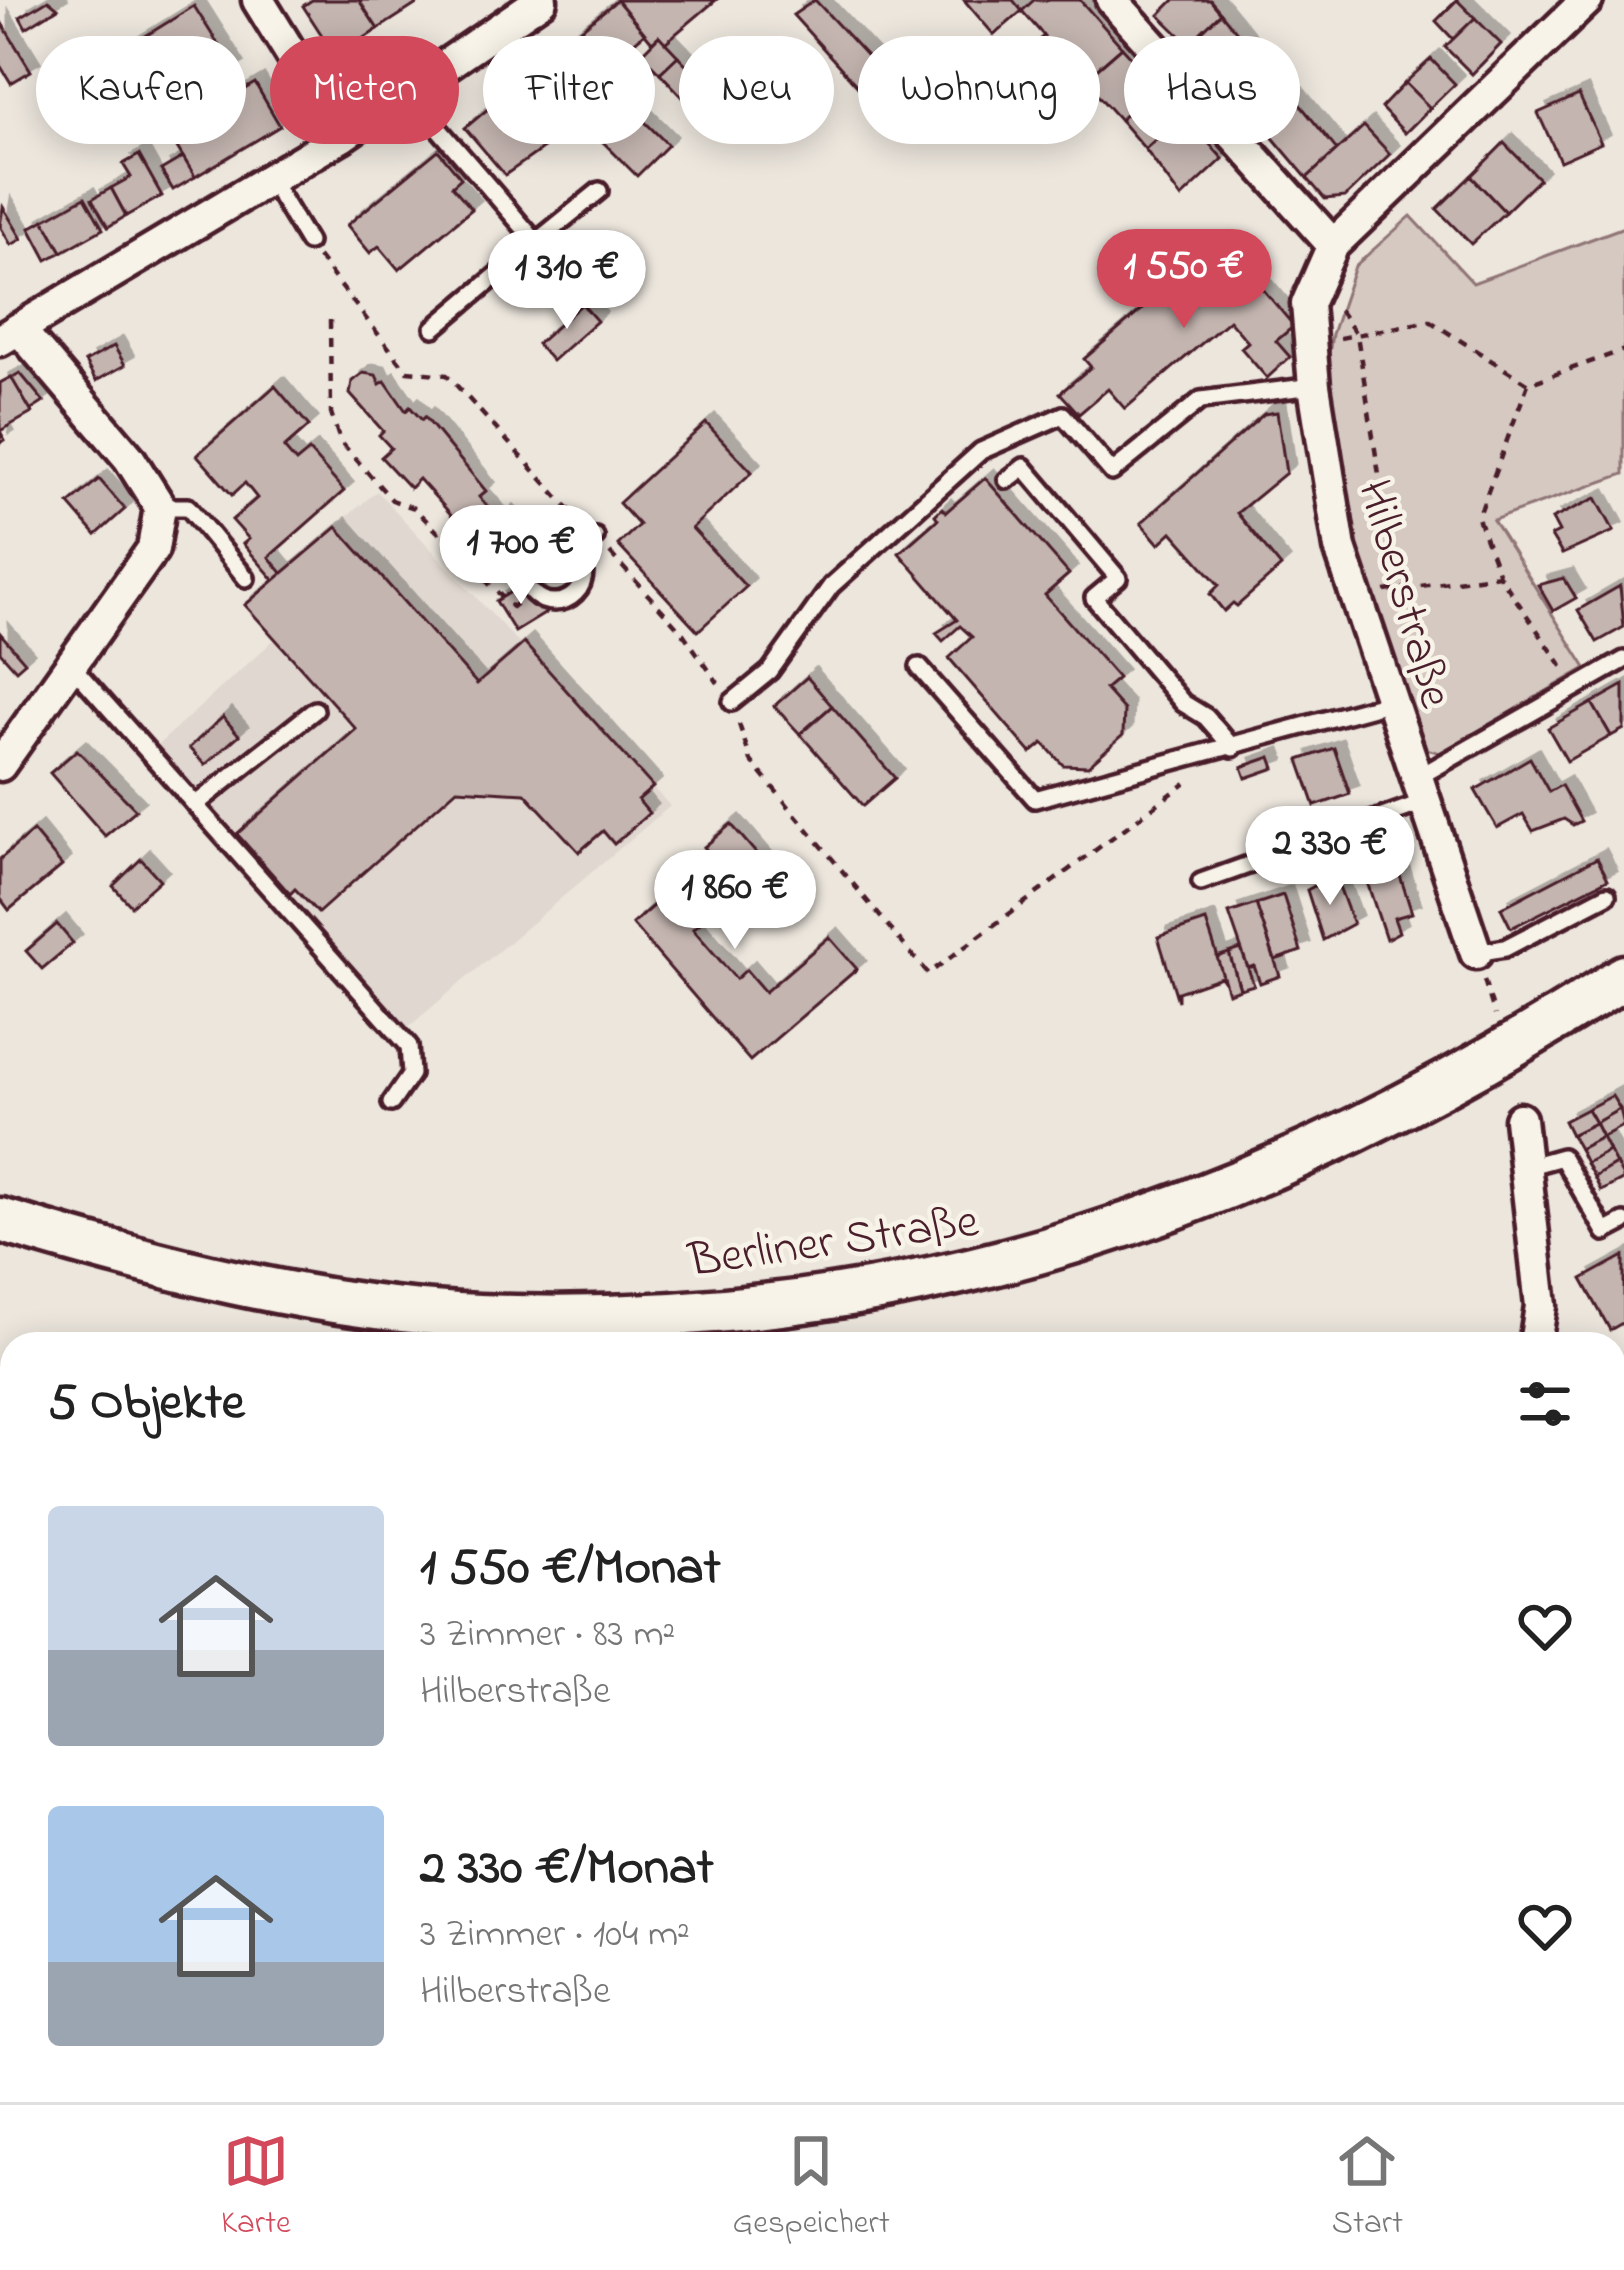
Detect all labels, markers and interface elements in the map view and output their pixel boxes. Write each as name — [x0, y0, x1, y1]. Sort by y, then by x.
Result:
chip: Kaufen — [36, 36, 246, 144]
chip: Mieten — [270, 36, 459, 144]
chip: Filter — [483, 36, 655, 144]
chip: Neu — [679, 36, 834, 144]
chip: Wohnung — [858, 36, 1100, 144]
chip: Haus — [1124, 36, 1300, 144]
pin: 1 550 € — [1073, 229, 1295, 331]
pin: 1 310 € — [456, 230, 678, 332]
text: 1 550 € — [1124, 239, 1244, 296]
text: 1 310 € — [515, 240, 619, 297]
street label: Hilberstraße — [1337, 472, 1469, 717]
pin: 1 700 € — [410, 505, 632, 607]
text: 1 700 € — [467, 515, 575, 572]
pin: 2 330 € — [1219, 806, 1441, 908]
text: 2 330 € — [1272, 816, 1388, 873]
pin: 1 860 € — [624, 850, 846, 952]
text: 1 860 € — [681, 860, 789, 917]
street label: Berliner Straße — [683, 1188, 984, 1298]
text: 5 Objekte — [48, 1367, 245, 1442]
icon: filters — [1512, 1371, 1578, 1437]
text: 1 550 €/Monat — [420, 1532, 721, 1607]
icon: home — [144, 1554, 288, 1698]
icon: heart — [1512, 1593, 1578, 1659]
text: 3 Zimmer · 83 m² — [420, 1607, 675, 1664]
text: Hilberstraße — [420, 1664, 610, 1721]
text: 2 330 €/Monat — [420, 1832, 714, 1907]
icon: home — [144, 1854, 288, 1998]
icon: heart — [1512, 1893, 1578, 1959]
text: 3 Zimmer · 104 m² — [420, 1907, 690, 1964]
text: Hilberstraße — [420, 1964, 610, 2021]
tab: Karte — [221, 2128, 291, 2248]
tab: Gespeichert — [733, 2128, 890, 2248]
tab: Start — [1332, 2128, 1403, 2248]

